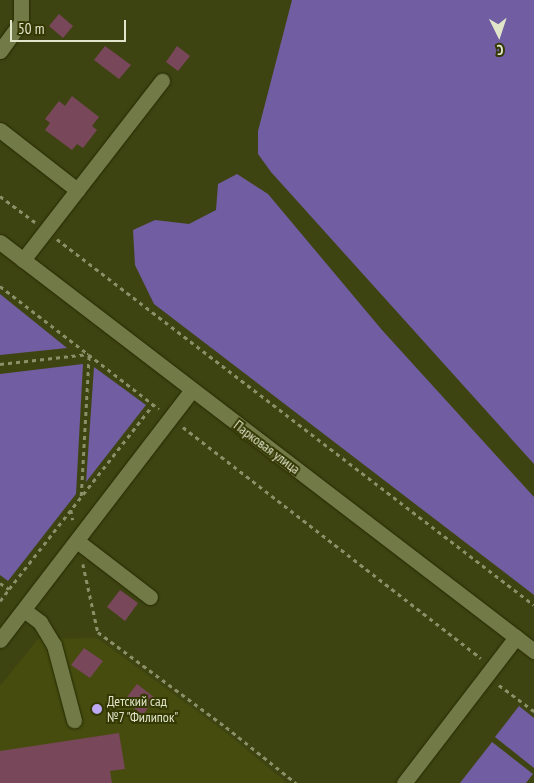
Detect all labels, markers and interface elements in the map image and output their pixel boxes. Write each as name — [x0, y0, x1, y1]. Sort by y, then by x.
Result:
scale bar — [12, 10, 129, 42]
north arrow — [474, 10, 524, 60]
text: 50 m — [18, 19, 44, 38]
text: С — [496, 41, 504, 59]
street label: Парковая улица — [230, 417, 304, 477]
place label: Детский сад №7 "Филипок" — [107, 693, 180, 726]
marker: Детский сад №7 "Филипок" — [91, 703, 103, 715]

